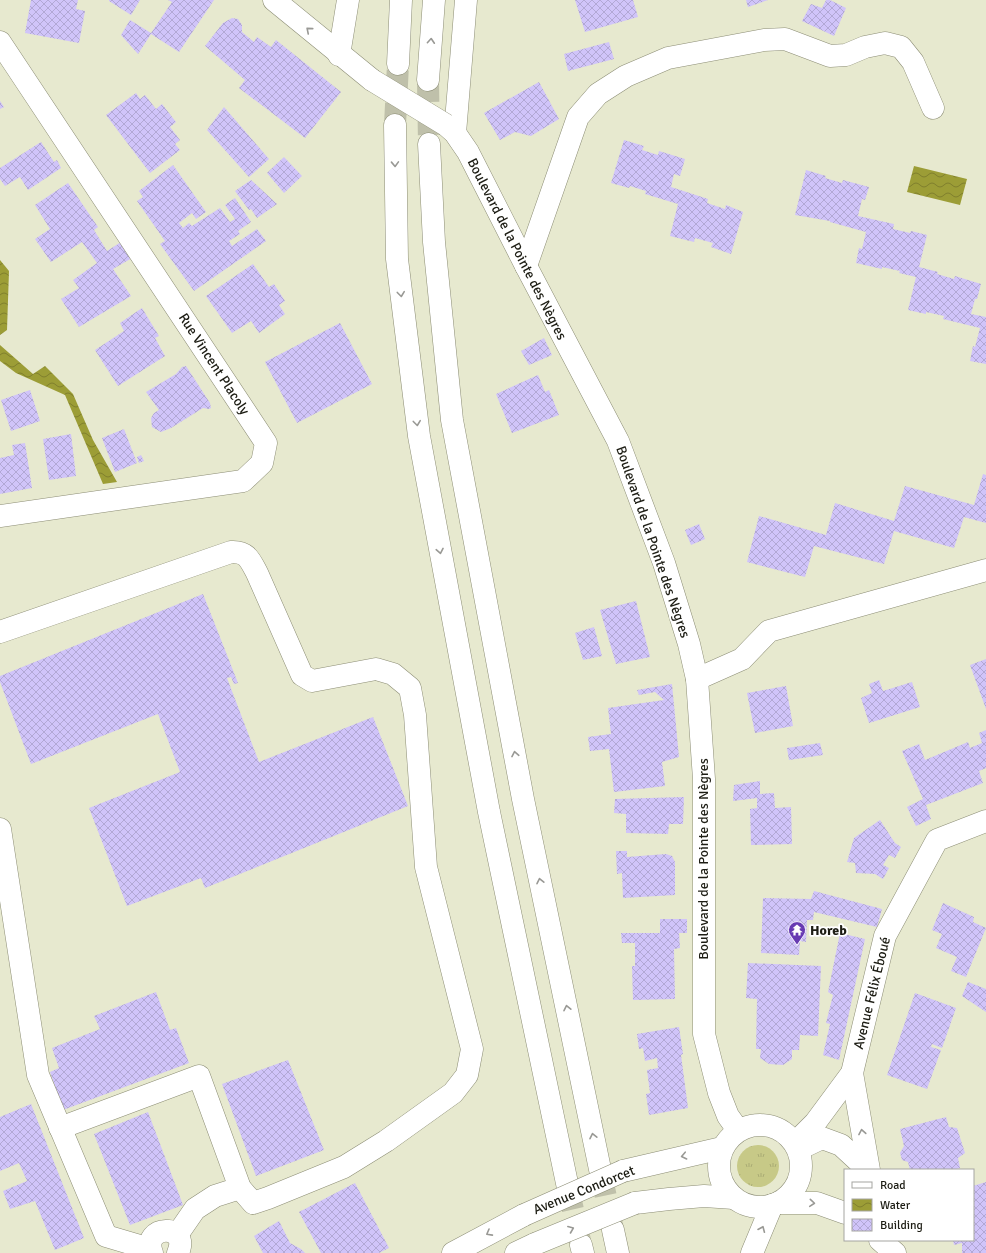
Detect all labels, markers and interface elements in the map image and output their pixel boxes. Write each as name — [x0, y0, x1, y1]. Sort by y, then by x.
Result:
one-way arrow — [307, 27, 314, 34]
one-way arrow — [426, 38, 435, 44]
street label: Boulevard de la Pointe des Nègres — [464, 155, 570, 343]
one-way arrow — [390, 161, 399, 167]
one-way arrow — [397, 291, 406, 297]
street label: Rue Vincent Placoly — [175, 310, 253, 418]
one-way arrow — [412, 420, 421, 426]
street label: Boulevard de la Pointe des Nègres — [612, 444, 694, 640]
one-way arrow — [435, 548, 444, 554]
one-way arrow — [511, 750, 520, 757]
street label: Boulevard de la Pointe des Nègres — [695, 758, 712, 960]
one-way arrow — [537, 878, 545, 884]
temple icon: Horeb — [787, 920, 807, 945]
place label: Horeb — [810, 922, 847, 939]
street label: Avenue Félix Éboué — [850, 935, 894, 1051]
one-way arrow — [563, 1005, 571, 1011]
one-way arrow — [858, 1128, 867, 1135]
one-way arrow — [590, 1132, 598, 1139]
one-way arrow — [681, 1152, 687, 1160]
street label: Avenue Condorcet — [531, 1162, 637, 1218]
legend — [844, 1169, 974, 1241]
text: Road — [880, 1178, 906, 1193]
text: Water — [880, 1198, 911, 1213]
one-way arrow — [809, 1199, 816, 1208]
text: Building — [880, 1218, 923, 1233]
one-way arrow — [757, 1225, 765, 1233]
one-way arrow — [567, 1226, 574, 1234]
one-way arrow — [486, 1229, 494, 1236]

